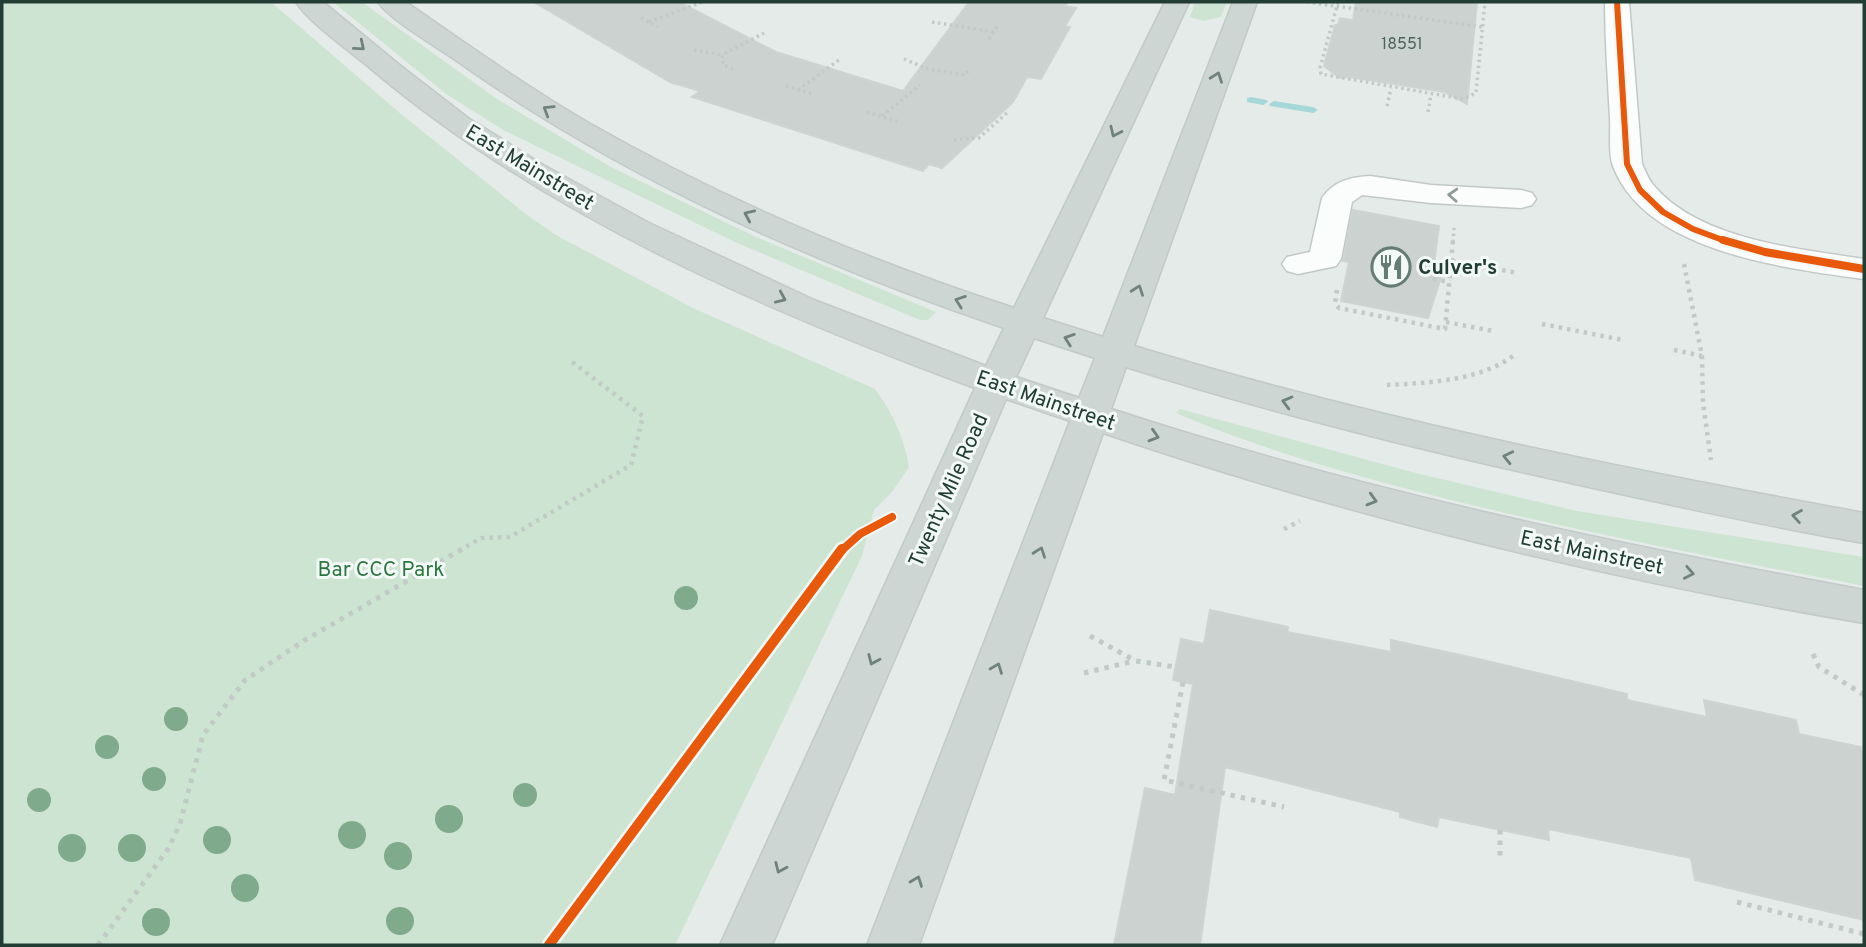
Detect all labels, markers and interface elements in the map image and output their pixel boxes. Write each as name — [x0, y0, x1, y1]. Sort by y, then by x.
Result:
house number: 18551 — [1381, 35, 1423, 55]
one-way arrow — [352, 38, 365, 50]
one-way arrow — [1209, 71, 1223, 83]
one-way arrow — [542, 106, 555, 119]
street label: East Mainstreet — [460, 119, 599, 217]
one-way arrow — [1109, 125, 1123, 137]
one-way arrow — [1447, 188, 1458, 203]
one-way arrow — [744, 209, 756, 223]
restaurant icon: Culver's — [1370, 246, 1412, 288]
place label: Culver's — [1418, 255, 1497, 282]
one-way arrow — [1129, 285, 1143, 297]
one-way arrow — [773, 290, 786, 304]
one-way arrow — [954, 295, 966, 309]
one-way arrow — [1063, 333, 1075, 347]
street label: East Mainstreet — [972, 365, 1119, 438]
one-way arrow — [1281, 396, 1293, 410]
street label: Twenty Mile Road — [903, 410, 995, 572]
one-way arrow — [1148, 428, 1160, 443]
one-way arrow — [1502, 451, 1514, 465]
one-way arrow — [1366, 491, 1378, 506]
one-way arrow — [1791, 509, 1803, 524]
street label: East Mainstreet — [1518, 525, 1666, 582]
one-way arrow — [1032, 547, 1046, 559]
park label: Bar CCC Park — [317, 557, 445, 584]
one-way arrow — [1683, 565, 1695, 580]
one-way arrow — [867, 653, 881, 665]
one-way arrow — [989, 663, 1003, 675]
one-way arrow — [774, 861, 788, 873]
one-way arrow — [908, 876, 922, 888]

